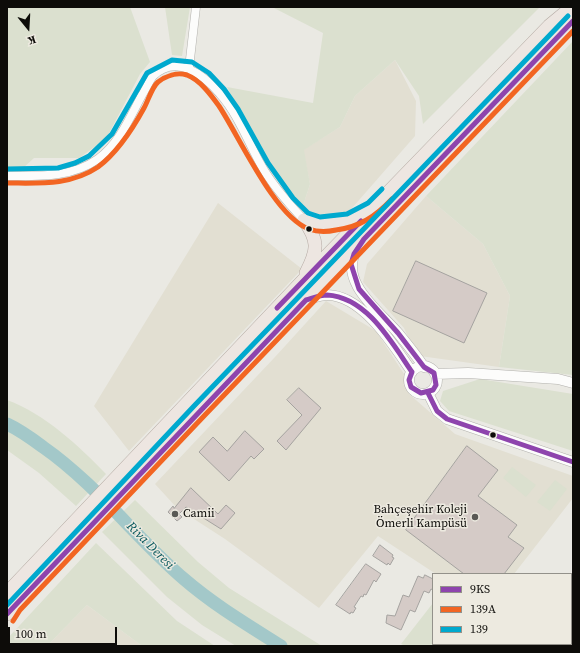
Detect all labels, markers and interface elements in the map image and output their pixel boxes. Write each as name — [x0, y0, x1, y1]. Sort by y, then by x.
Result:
north arrow — [8, 8, 48, 48]
text: K — [26, 32, 38, 48]
unlabelled marker — [304, 224, 314, 234]
unlabelled marker — [488, 430, 498, 440]
place label: Bahçeşehir Koleji Ömerli Kampüsü — [373, 503, 467, 531]
place label: Camii — [183, 507, 215, 521]
marker: Camii — [170, 509, 180, 519]
marker: Bahçeşehir Koleji Ömerli Kampüsü — [470, 512, 480, 522]
water label: Riva Deresi — [123, 519, 177, 573]
legend — [432, 573, 572, 645]
text: 9KS — [470, 581, 490, 597]
text: 139A — [470, 601, 496, 617]
scale bar — [10, 619, 119, 645]
text: 139 — [470, 621, 488, 637]
text: 100 m — [15, 626, 47, 642]

